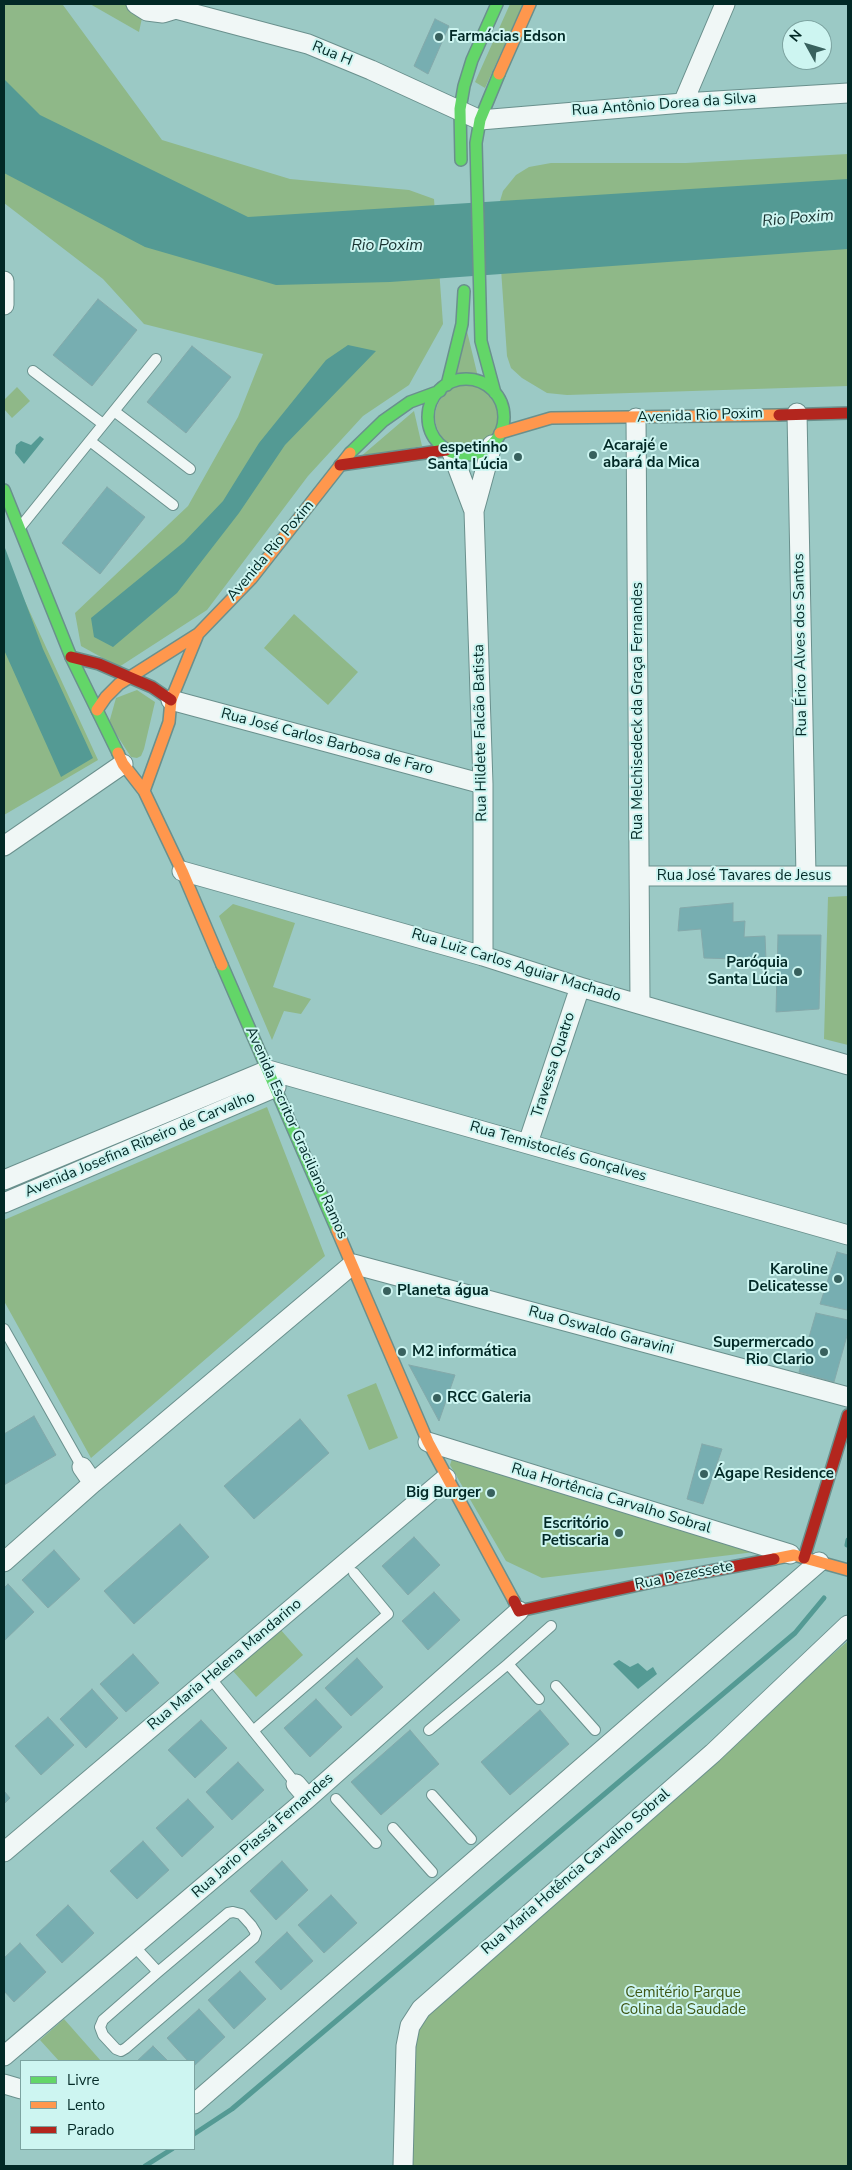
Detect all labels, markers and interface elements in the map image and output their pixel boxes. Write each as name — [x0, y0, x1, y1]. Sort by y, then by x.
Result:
north arrow — [782, 20, 832, 70]
text: N — [785, 26, 806, 46]
place label: Farmácias Edson — [449, 28, 566, 46]
marker: Farmácias Edson — [433, 31, 445, 43]
street label: Rua H — [309, 38, 355, 70]
street label: Rua Antônio Dorea da Silva — [571, 90, 757, 120]
water label: Rio Poxim — [761, 206, 835, 232]
water label: Rio Poxim — [351, 236, 423, 256]
street label: Avenida Rio Poxim — [637, 405, 763, 427]
place label: Acarajé e abará da Mica — [603, 437, 700, 472]
place label: espetinho Santa Lúcia — [427, 439, 508, 474]
marker: Acarajé e abará da Mica — [587, 449, 599, 461]
marker: espetinho Santa Lúcia — [512, 451, 524, 463]
street label: Avenida Rio Poxim — [224, 497, 318, 605]
street label: Rua Érico Alves dos Santos — [790, 553, 812, 737]
street label: Rua Melchisedeck da Graça Fernandes — [629, 582, 647, 840]
street label: Rua Hildete Falcão Batista — [470, 644, 492, 822]
street label: Rua José Carlos Barbosa de Faro — [219, 705, 435, 779]
street label: Rua José Tavares de Jesus — [657, 867, 831, 885]
street label: Rua Luiz Carlos Aguiar Machado — [409, 926, 623, 1006]
place label: Paróquia Santa Lúcia — [707, 954, 788, 989]
marker: Paróquia Santa Lúcia — [792, 966, 804, 978]
street label: Travessa Quatro — [529, 1010, 579, 1120]
street label: Avenida Escritor Graciliano Ramos — [241, 1024, 351, 1242]
street label: Avenida Josefina Ribeiro de Carvalho — [22, 1088, 258, 1202]
street label: Rua Temistoclés Gonçalves — [468, 1118, 648, 1186]
place label: Karoline Delicatesse — [748, 1261, 828, 1296]
marker: Karoline Delicatesse — [832, 1273, 844, 1285]
place label: Planeta água — [397, 1282, 489, 1300]
marker: Planeta água — [381, 1285, 393, 1297]
street label: Rua Oswaldo Garavini — [526, 1303, 676, 1359]
place label: Supermercado Rio Clario — [713, 1334, 814, 1369]
place label: M2 informática — [412, 1343, 517, 1361]
marker: M2 informática — [396, 1346, 408, 1358]
marker: Supermercado Rio Clario — [818, 1346, 830, 1358]
place label: RCC Galeria — [447, 1389, 531, 1407]
marker: RCC Galeria — [431, 1392, 443, 1404]
street label: Rua Hortência Carvalho Sobral — [509, 1460, 713, 1538]
place label: Ágape Residence — [714, 1465, 834, 1483]
marker: Ágape Residence — [698, 1468, 710, 1480]
place label: Big Burger — [406, 1484, 481, 1502]
marker: Big Burger — [485, 1487, 497, 1499]
place label: Escritório Petiscaria — [541, 1515, 609, 1550]
marker: Escritório Petiscaria — [613, 1527, 625, 1539]
street label: Rua Dezessete — [633, 1558, 735, 1594]
street label: Rua Maria Helena Mandarino — [144, 1595, 306, 1735]
street label: Rua Jario Piassá Fernandes — [189, 1770, 337, 1902]
street label: Rua Maria Hotência Carvalho Sobral — [478, 1785, 674, 1959]
park label: Cemitério Parque Colina da Saudade — [620, 1984, 746, 2019]
legend — [20, 2060, 195, 2150]
text: Livre — [67, 2070, 100, 2090]
text: Lento — [67, 2095, 105, 2115]
text: Parado — [67, 2120, 114, 2140]

